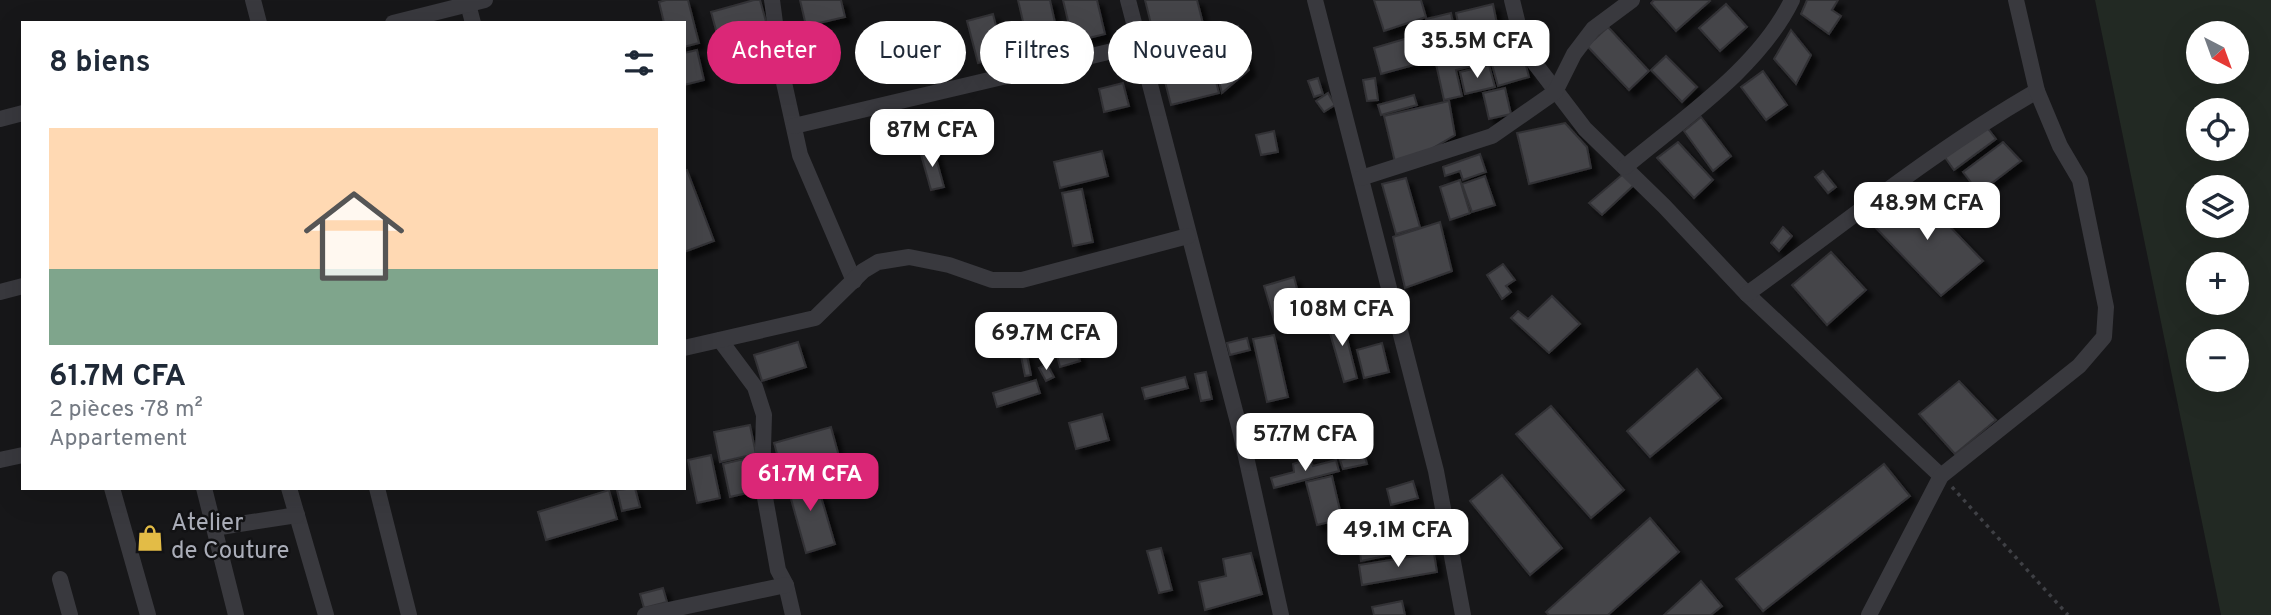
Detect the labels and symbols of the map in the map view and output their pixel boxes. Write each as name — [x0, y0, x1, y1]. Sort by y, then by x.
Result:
pin: 35.5M CFA — [1397, 20, 1557, 80]
north arrow — [2186, 21, 2249, 84]
pin: 87M CFA — [867, 110, 997, 169]
pin: 48.9M CFA — [1847, 182, 2007, 242]
pin: 108M CFA — [1270, 288, 1414, 348]
pin: 69.7M CFA — [966, 312, 1126, 372]
pin: 57.7M CFA — [1225, 414, 1385, 473]
pin: 61.7M CFA — [730, 454, 890, 513]
place label: Atelier de Couture — [171, 509, 289, 567]
pin: 49.1M CFA — [1318, 510, 1478, 569]
shop icon: Atelier de Couture — [135, 523, 165, 553]

